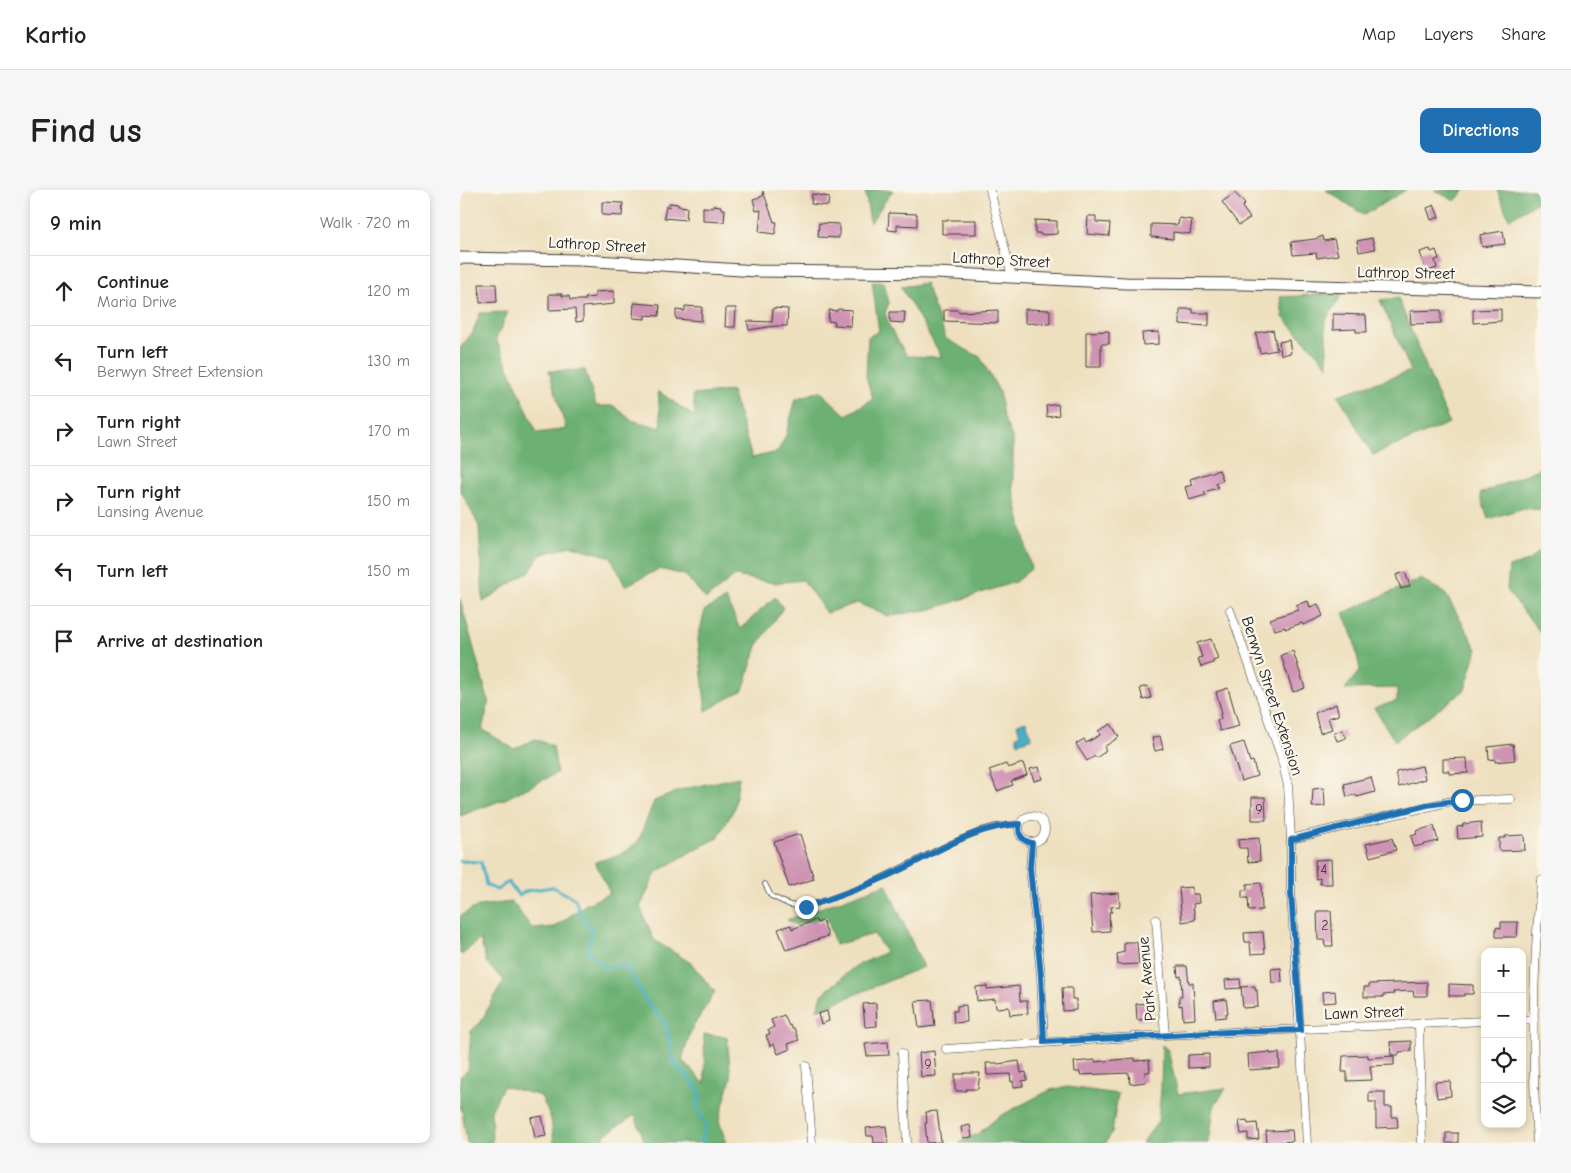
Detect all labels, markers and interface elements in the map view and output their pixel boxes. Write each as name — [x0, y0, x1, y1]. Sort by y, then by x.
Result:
text: Kartio — [25, 21, 87, 49]
text: Map — [1362, 24, 1396, 45]
text: Layers — [1424, 24, 1473, 45]
text: Share — [1501, 24, 1546, 45]
button: Directions — [1420, 108, 1541, 153]
text: Find us — [30, 110, 142, 151]
text: 9 min — [50, 211, 102, 235]
text: Walk · 720 m — [320, 214, 410, 232]
street label: Lathrop Street — [548, 233, 647, 257]
street label: Lathrop Street — [952, 248, 1051, 272]
street label: Lathrop Street — [1357, 263, 1455, 283]
text: Continue — [97, 271, 169, 293]
icon: ahead — [50, 277, 78, 305]
text: 120 m — [367, 282, 410, 300]
text: Maria Drive — [97, 293, 177, 311]
text: Turn left — [97, 341, 168, 363]
icon: left — [50, 347, 78, 375]
text: 130 m — [367, 352, 410, 370]
text: Berwyn Street Extension — [97, 363, 263, 381]
text: Turn right — [97, 411, 181, 433]
icon: right — [50, 417, 78, 445]
text: 170 m — [368, 422, 410, 440]
text: Lawn Street — [97, 433, 177, 451]
text: Turn right — [97, 481, 181, 503]
icon: right — [50, 487, 78, 515]
text: 150 m — [367, 492, 410, 510]
text: Lansing Avenue — [97, 503, 204, 521]
icon: left — [50, 557, 78, 585]
text: Turn left — [97, 560, 168, 582]
text: 150 m — [367, 562, 410, 580]
street label: Berwyn Street Extension — [1238, 614, 1306, 778]
icon: arrive — [50, 627, 78, 655]
text: Arrive at destination — [97, 630, 263, 652]
route start — [1451, 789, 1474, 812]
house number: 9 — [1255, 801, 1263, 818]
house number: 4 — [1321, 861, 1328, 878]
route end — [795, 896, 818, 919]
house number: 2 — [1321, 917, 1329, 934]
street label: Park Avenue — [1134, 936, 1160, 1022]
map controls — [1481, 948, 1526, 1128]
button: + — [1481, 948, 1526, 993]
button: − — [1481, 993, 1526, 1038]
street label: Lawn Street — [1324, 1003, 1405, 1023]
button: locate — [1481, 1038, 1526, 1083]
house number: 9 — [924, 1056, 932, 1073]
button: layers — [1481, 1083, 1526, 1128]

